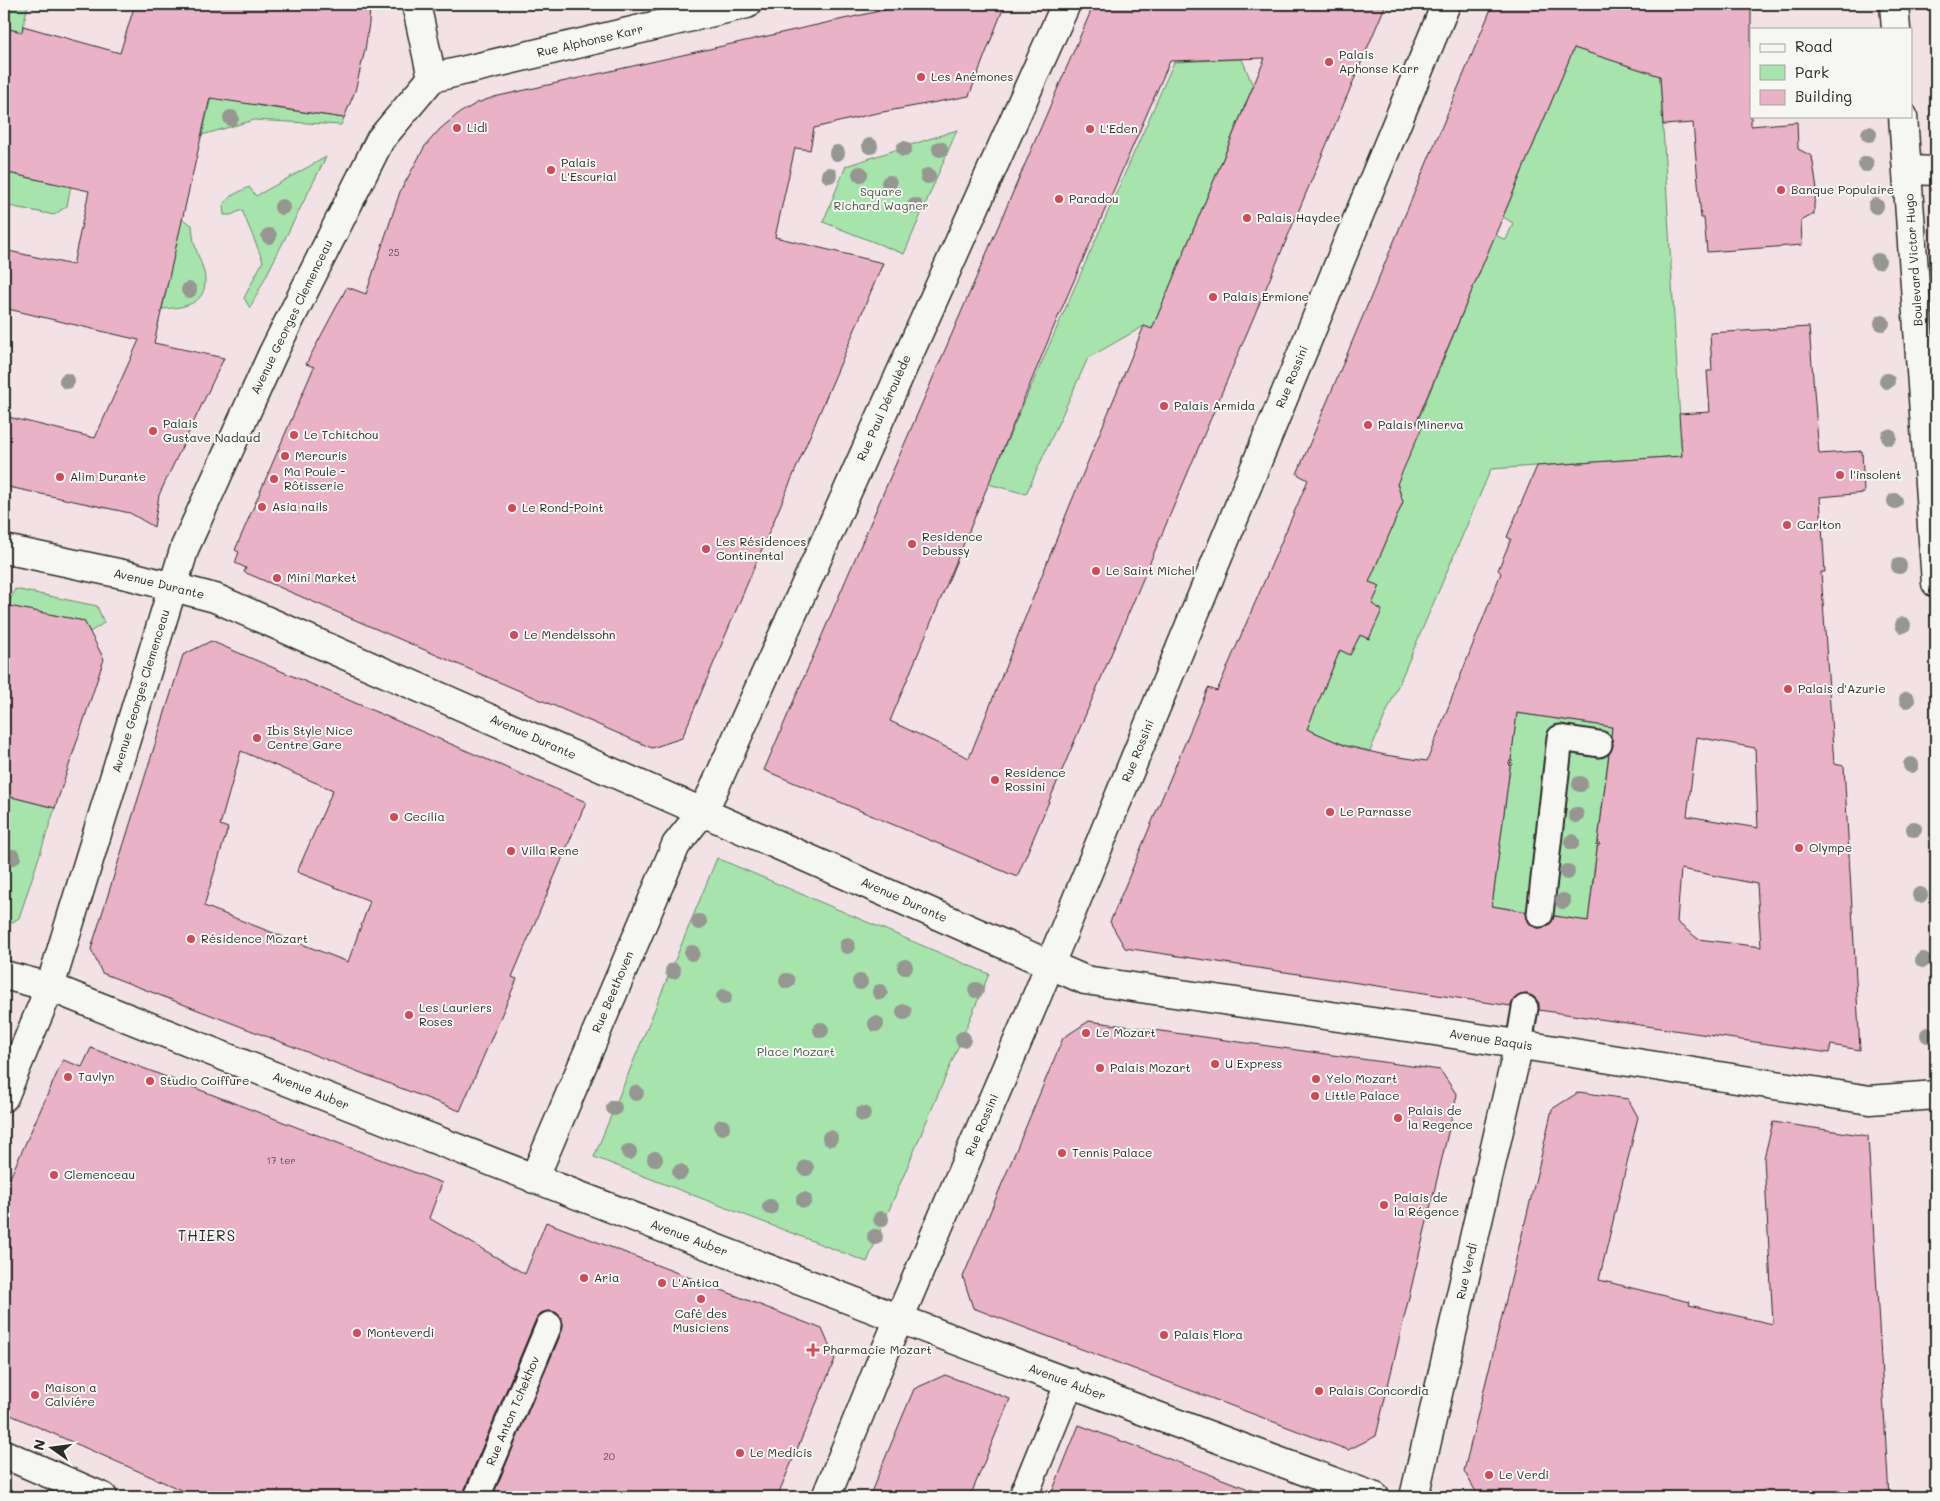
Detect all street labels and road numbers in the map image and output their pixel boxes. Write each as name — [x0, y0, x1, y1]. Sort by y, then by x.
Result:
street label: Rue Alphonse Karr — [535, 20, 645, 60]
street label: Boulevard Victor Hugo — [1900, 193, 1926, 327]
street label: Avenue Georges Clemenceau — [247, 237, 336, 396]
street label: Rue Rossini — [1271, 343, 1311, 410]
street label: Rue Paul Déroulède — [852, 352, 914, 463]
street label: Avenue Durante — [112, 564, 206, 602]
street label: Avenue Georges Clemenceau — [108, 607, 173, 774]
street label: Avenue Durante — [488, 710, 579, 762]
street label: Rue Rossini — [1117, 717, 1157, 784]
street label: Avenue Durante — [859, 873, 950, 925]
street label: Rue Beethoven — [588, 948, 637, 1035]
street label: Avenue Baquis — [1448, 1025, 1534, 1054]
street label: Avenue Auber — [271, 1067, 352, 1113]
street label: Rue Rossini — [961, 1091, 1001, 1158]
street label: Avenue Auber — [649, 1215, 730, 1259]
street label: Rue Verdi — [1452, 1241, 1480, 1301]
street label: Rue Anton Tchekhov — [482, 1353, 542, 1468]
street label: Avenue Auber — [1027, 1359, 1108, 1403]

